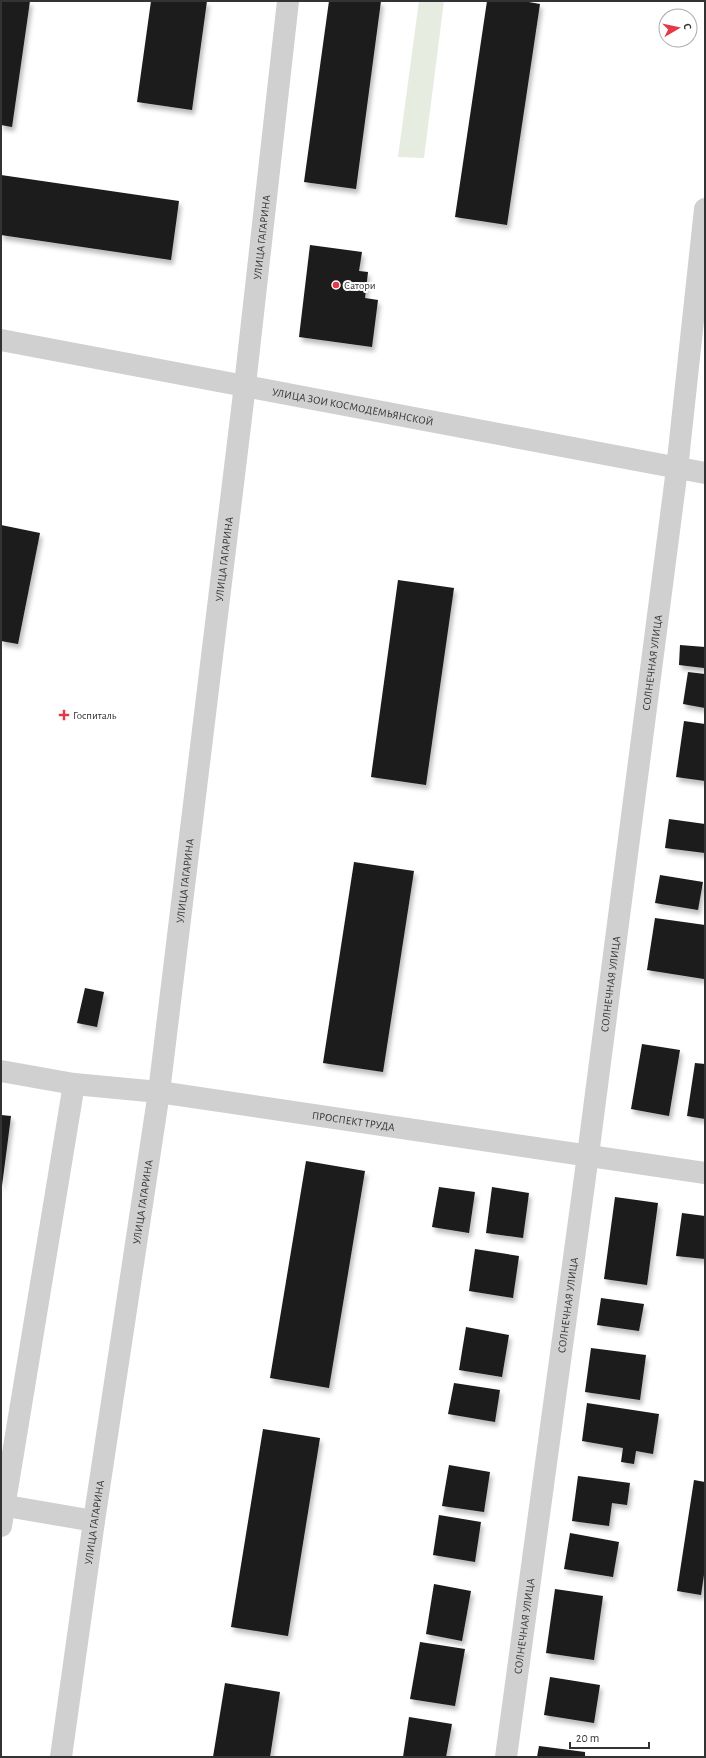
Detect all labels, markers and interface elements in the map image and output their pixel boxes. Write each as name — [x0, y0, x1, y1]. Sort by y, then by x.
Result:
north arrow — [658, 8, 698, 48]
text: С — [681, 23, 693, 30]
street label: УЛИЦА ГАГАРИНА — [251, 194, 272, 280]
marker: Сатори — [331, 280, 341, 290]
place label: Сатори — [344, 280, 376, 291]
street label: УЛИЦА ЗОИ КОСМОДЕМЬЯНСКОЙ — [271, 386, 434, 427]
street label: УЛИЦА ГАГАРИНА — [213, 516, 234, 602]
street label: СОЛНЕЧНАЯ УЛИЦА — [640, 614, 664, 711]
marker: Госпиталь — [58, 709, 70, 721]
place label: Госпиталь — [73, 710, 117, 721]
street label: УЛИЦА ГАГАРИНА — [174, 837, 195, 924]
street label: СОЛНЕЧНАЯ УЛИЦА — [599, 935, 622, 1033]
street label: ПРОСПЕКТ ТРУДА — [311, 1109, 396, 1132]
street label: УЛИЦА ГАГАРИНА — [131, 1158, 154, 1245]
street label: СОЛНЕЧНАЯ УЛИЦА — [556, 1256, 580, 1354]
street label: УЛИЦА ГАГАРИНА — [82, 1479, 106, 1565]
street label: СОЛНЕЧНАЯ УЛИЦА — [512, 1577, 536, 1675]
scale bar — [570, 1724, 649, 1750]
text: 20 m — [576, 1732, 599, 1744]

